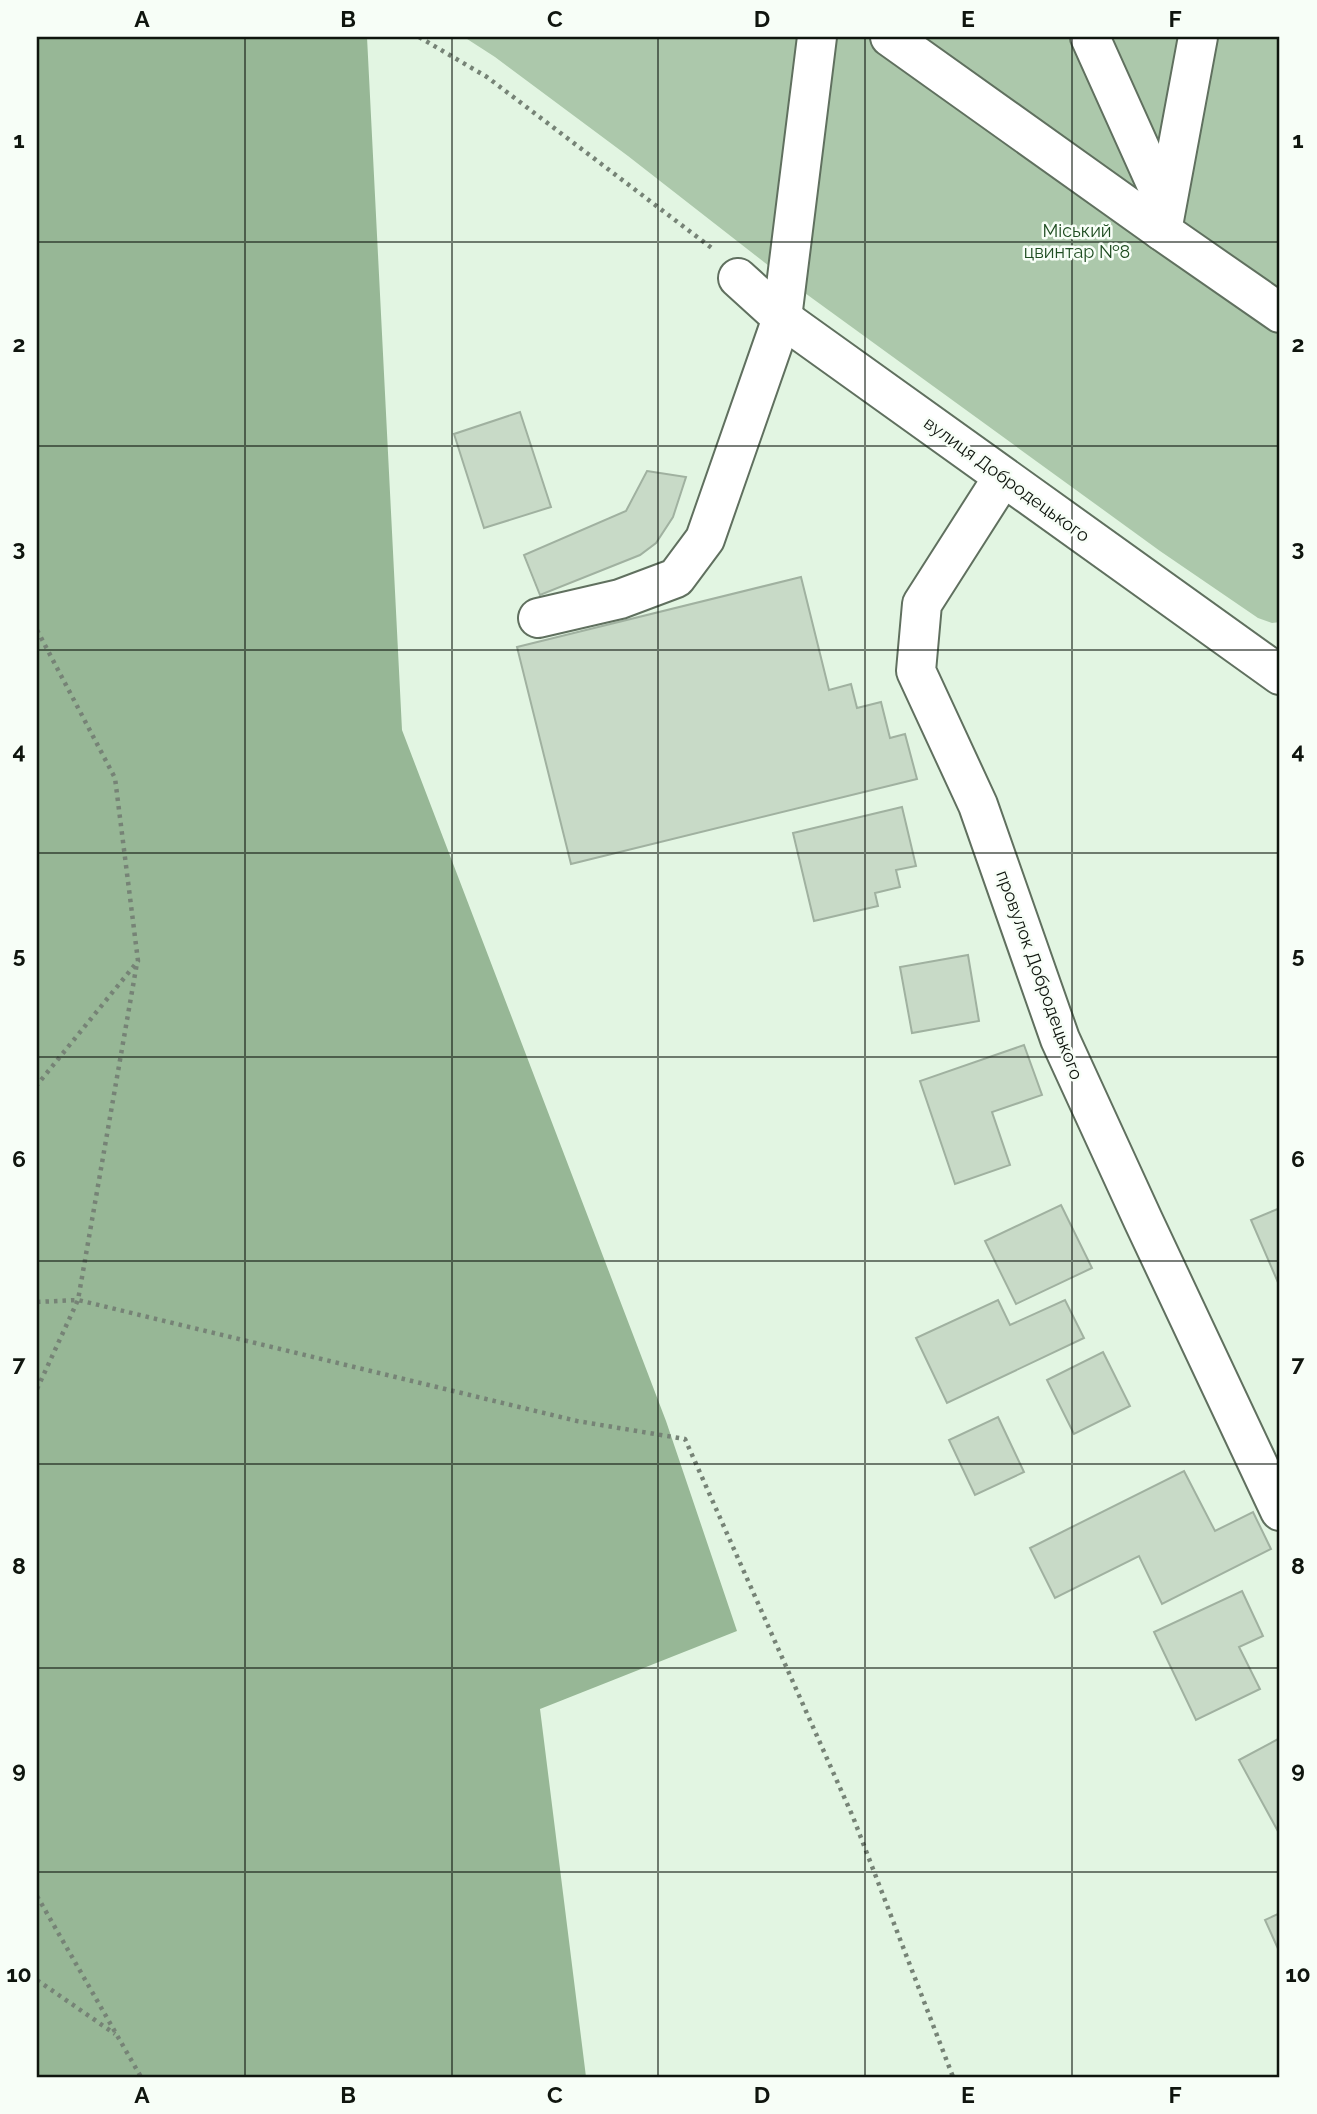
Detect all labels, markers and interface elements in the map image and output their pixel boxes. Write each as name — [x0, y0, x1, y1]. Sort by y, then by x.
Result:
text: A — [134, 5, 150, 32]
text: B — [340, 5, 356, 32]
text: C — [547, 5, 563, 32]
text: D — [754, 5, 770, 32]
text: E — [961, 5, 975, 32]
text: F — [1168, 5, 1182, 32]
text: 1 — [13, 126, 25, 153]
text: 1 — [1292, 126, 1304, 153]
park label: Міський цвинтар №8 — [1024, 220, 1130, 262]
text: 2 — [13, 330, 25, 357]
text: 2 — [1292, 330, 1304, 357]
street label: вулиця Добродецького — [920, 412, 1094, 546]
text: 3 — [13, 534, 25, 561]
text: 3 — [1292, 534, 1304, 561]
text: 4 — [12, 737, 26, 764]
text: 4 — [1291, 737, 1305, 764]
street label: провулок Добродецького — [992, 868, 1088, 1083]
text: 5 — [13, 941, 26, 968]
text: 5 — [1292, 941, 1305, 968]
text: 6 — [12, 1145, 26, 1172]
text: 6 — [1291, 1145, 1305, 1172]
text: 7 — [13, 1349, 26, 1376]
text: 7 — [1292, 1349, 1305, 1376]
text: 8 — [12, 1552, 26, 1579]
text: 8 — [1291, 1552, 1305, 1579]
text: 9 — [12, 1756, 26, 1783]
text: 9 — [1291, 1756, 1305, 1783]
text: 10 — [6, 1960, 32, 1987]
text: 10 — [1285, 1960, 1311, 1987]
text: A — [134, 2081, 150, 2108]
text: B — [340, 2081, 356, 2108]
text: C — [547, 2081, 563, 2108]
text: D — [754, 2081, 770, 2108]
text: E — [961, 2081, 975, 2108]
text: F — [1168, 2081, 1182, 2108]

